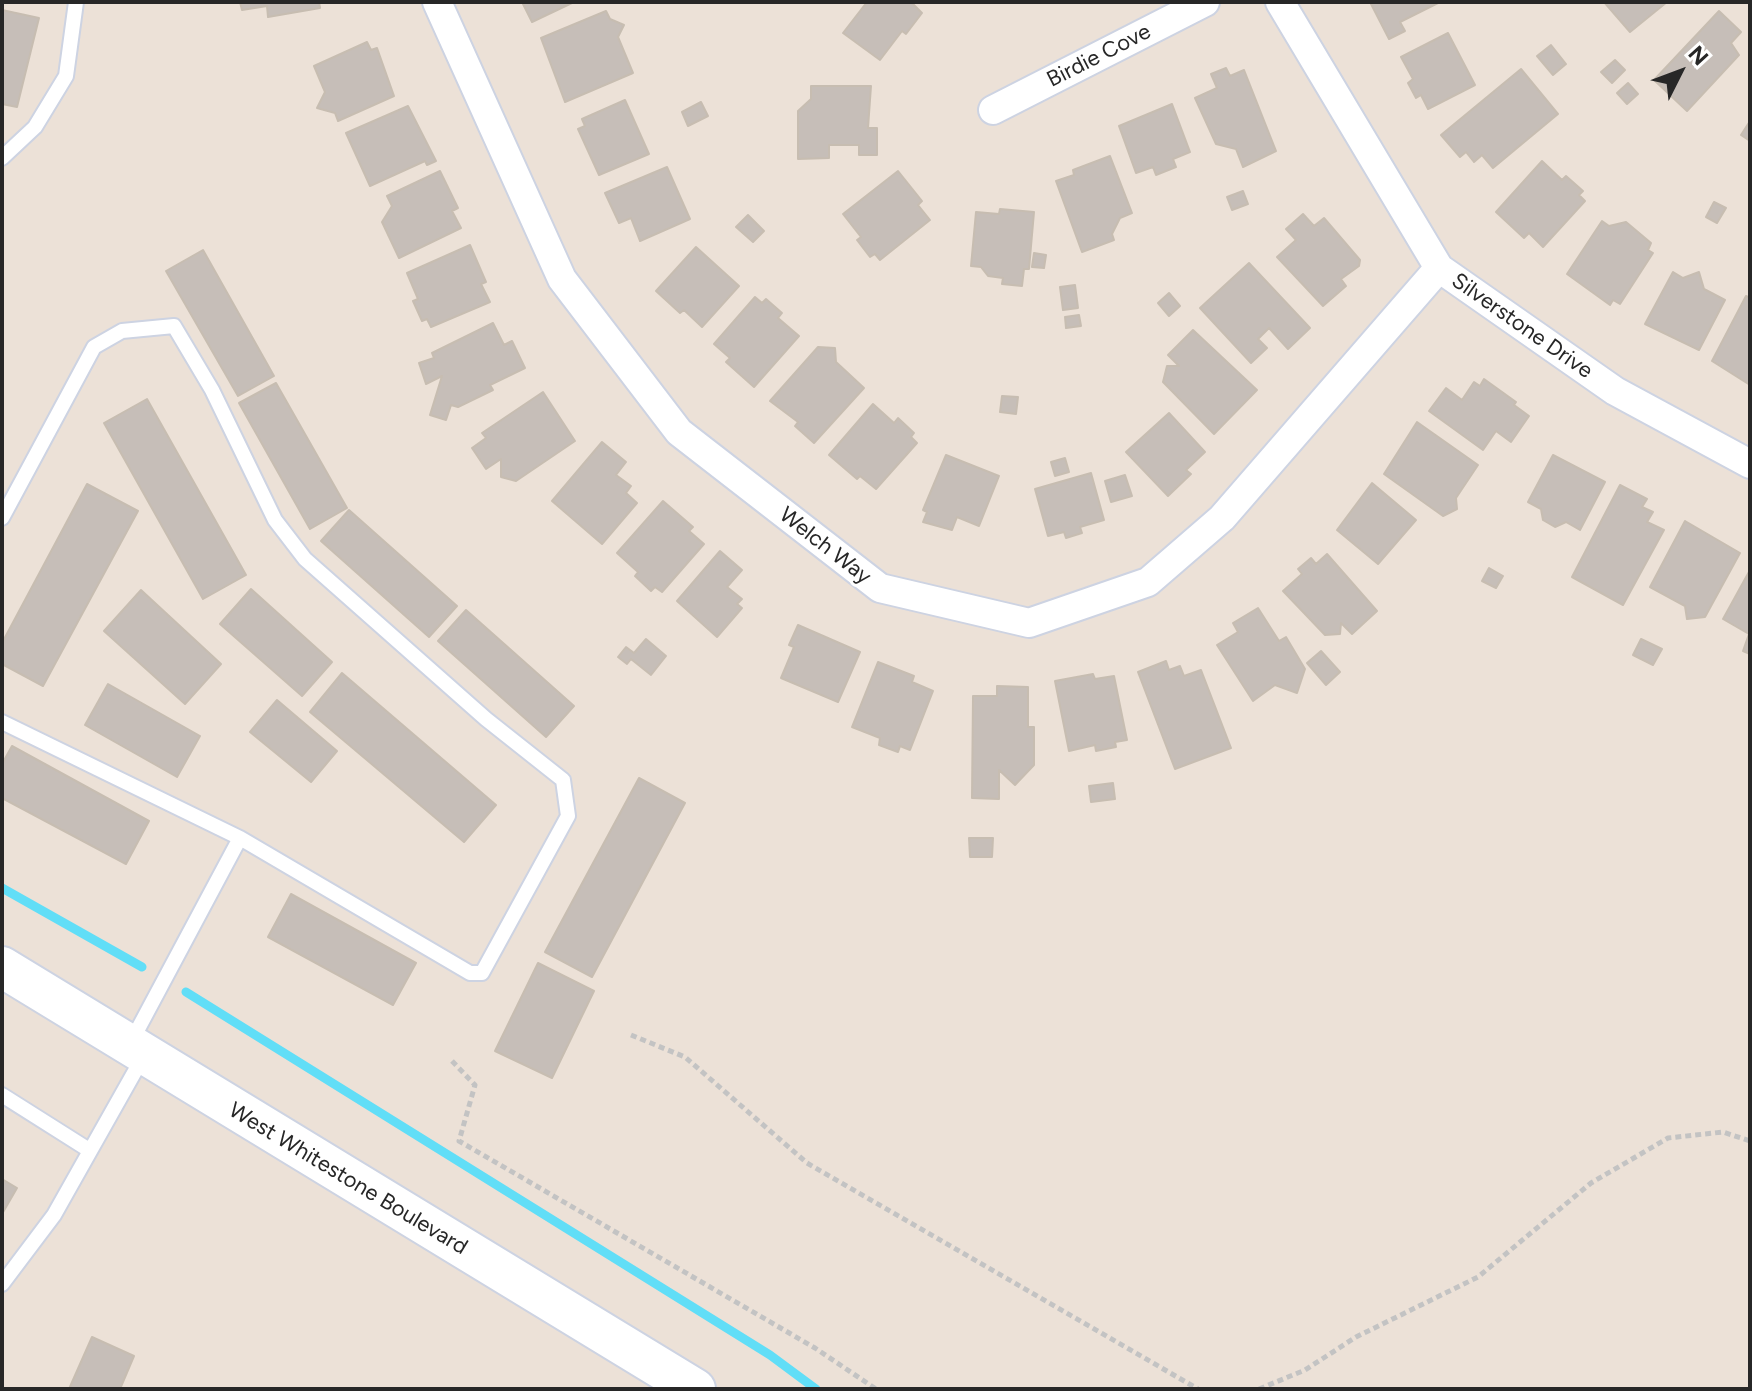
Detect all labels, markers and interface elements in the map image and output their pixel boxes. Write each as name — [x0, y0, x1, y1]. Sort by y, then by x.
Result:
street label: Birdie Cove — [1043, 19, 1155, 93]
north arrow — [1640, 32, 1720, 112]
text: N — [1682, 40, 1714, 71]
street label: Silverstone Drive — [1446, 268, 1598, 384]
street label: Welch Way — [774, 502, 876, 590]
street label: West Whitestone Boulevard — [224, 1097, 472, 1261]

